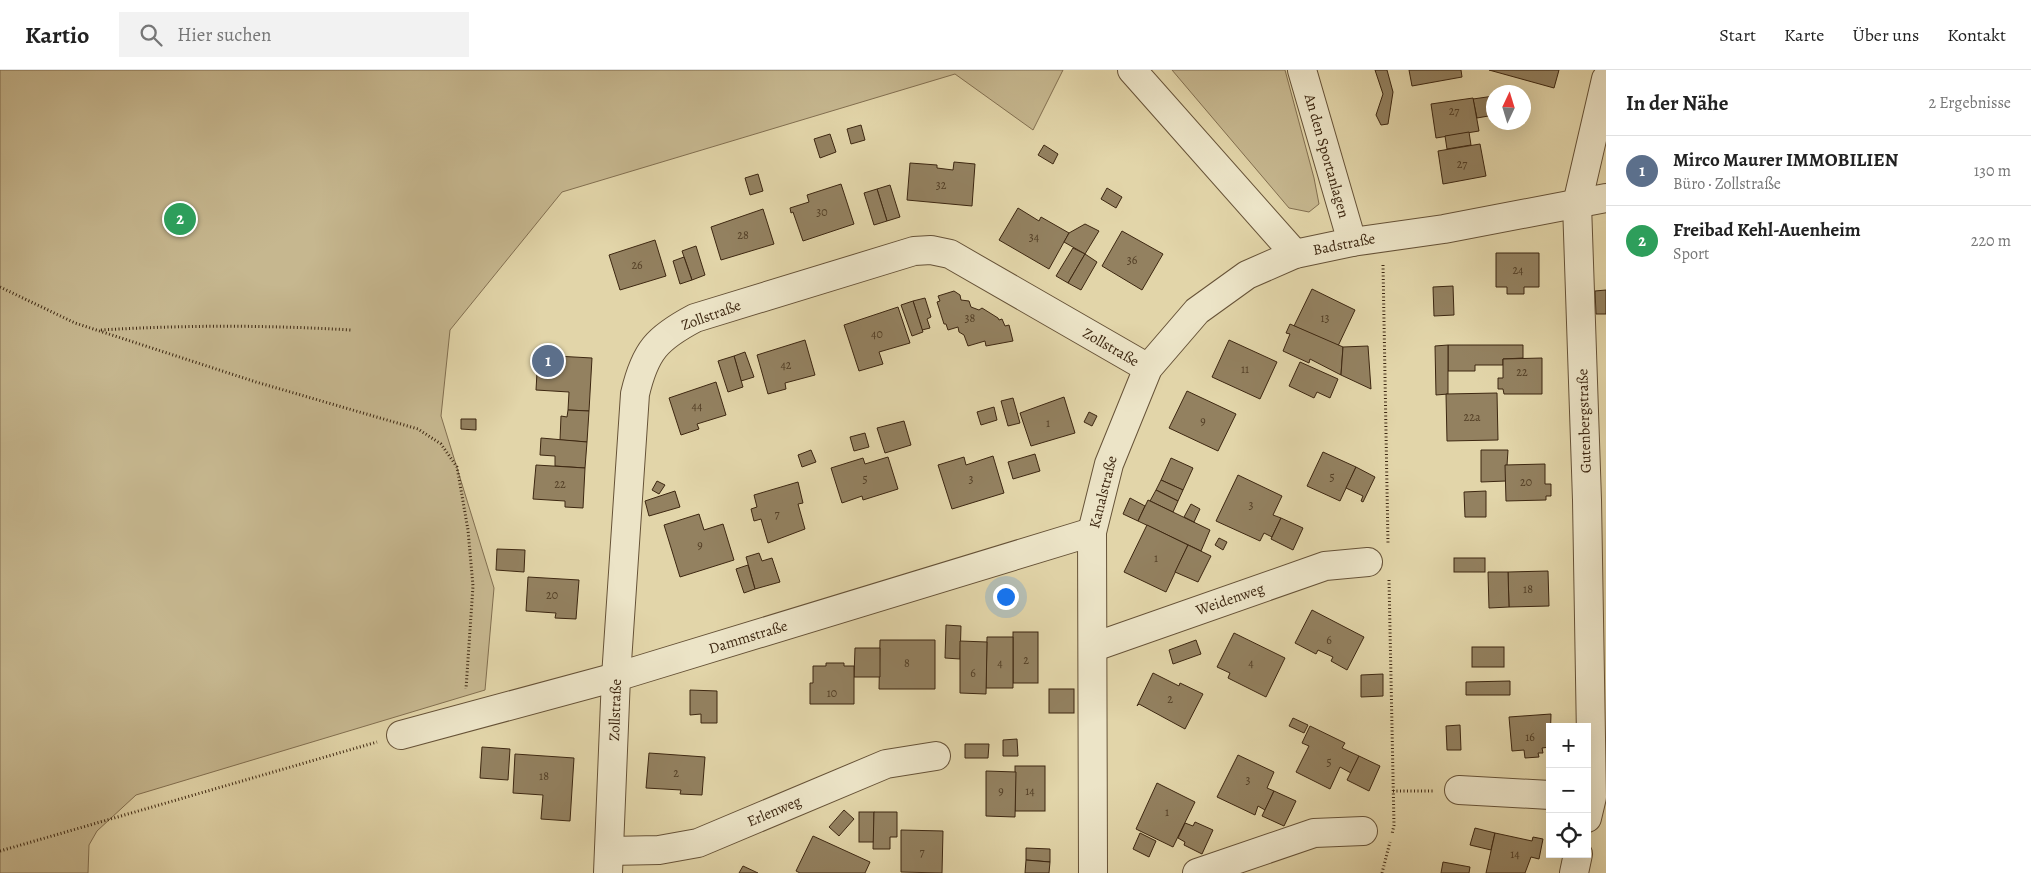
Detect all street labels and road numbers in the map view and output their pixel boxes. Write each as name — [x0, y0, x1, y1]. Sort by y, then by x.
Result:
street label: An den Sportanlagen — [1299, 91, 1354, 220]
street label: Badstraße — [1311, 228, 1377, 260]
street label: Zollstraße — [678, 295, 744, 335]
street label: Zollstraße — [1079, 323, 1143, 371]
street label: Gutenbergstraße — [1572, 368, 1596, 474]
street label: Kanalstraße — [1084, 453, 1122, 530]
street label: Weidenweg — [1192, 578, 1267, 620]
street label: Dammstraße — [706, 615, 790, 659]
street label: Zollstraße — [604, 678, 626, 741]
street label: Erlenweg — [744, 790, 805, 831]

